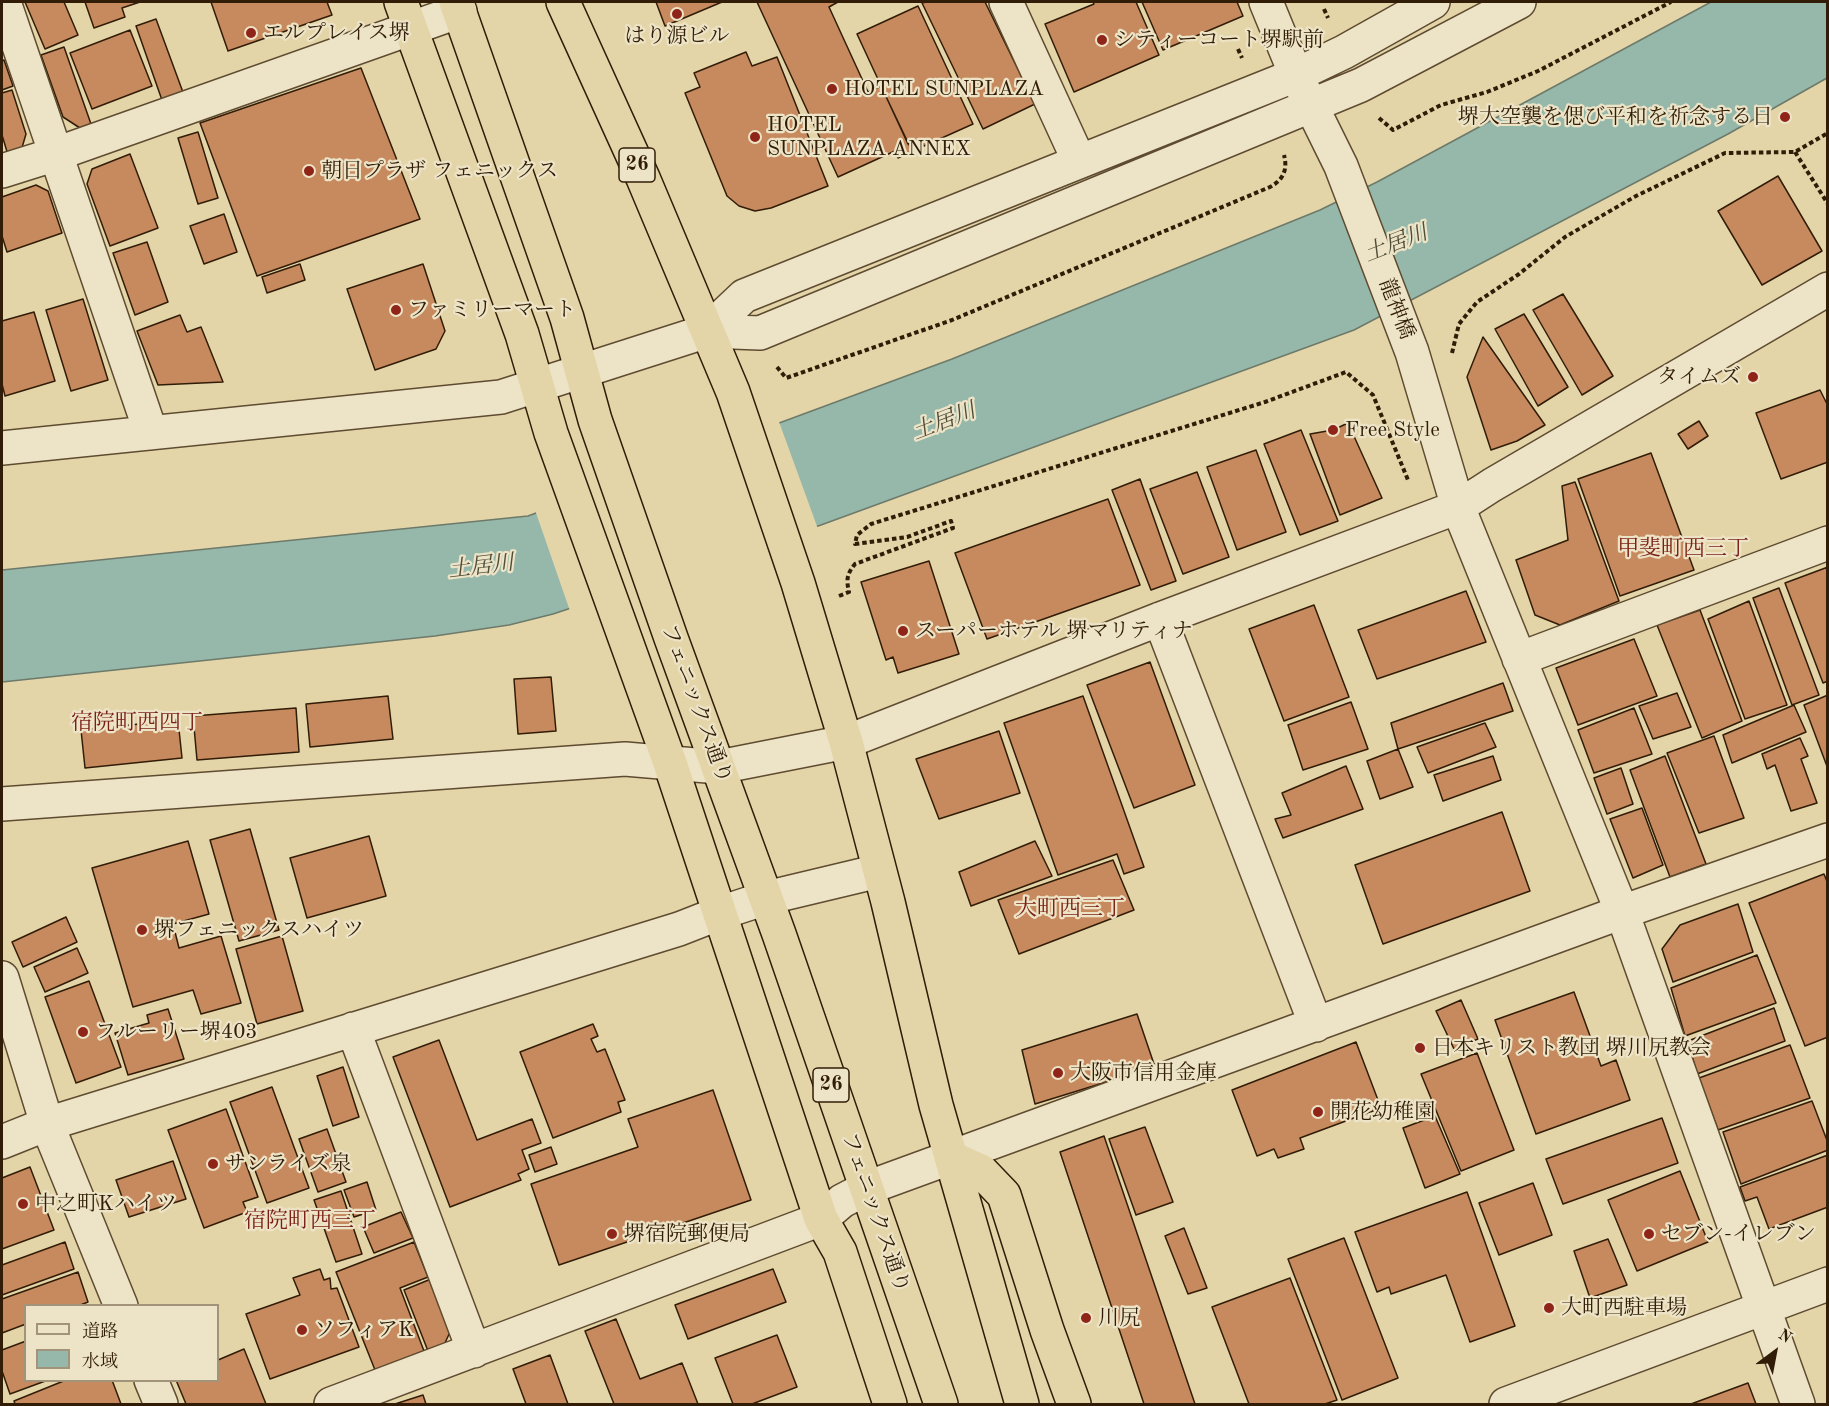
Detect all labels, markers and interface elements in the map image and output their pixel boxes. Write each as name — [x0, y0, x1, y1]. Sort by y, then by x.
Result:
marker: はり源ビル — [670, 7, 684, 21]
place label: エルプレイス堺 — [263, 20, 410, 46]
place label: はり源ビル — [625, 23, 729, 49]
marker: エルプレイス堺 — [244, 26, 258, 40]
place label: シティーコート堺駅前 — [1114, 27, 1324, 53]
marker: シティーコート堺駅前 — [1095, 33, 1109, 47]
place label: HOTEL SUNPLAZA — [844, 76, 1044, 102]
marker: HOTEL SUNPLAZA — [825, 82, 839, 96]
place label: 堺大空襲を偲び平和を祈念する日 — [1458, 104, 1773, 130]
marker: 堺大空襲を偲び平和を祈念する日 — [1778, 110, 1792, 124]
place label: HOTEL SUNPLAZA ANNEX — [767, 112, 971, 162]
marker: HOTEL SUNPLAZA ANNEX — [748, 130, 762, 144]
road number: 26 — [619, 148, 655, 182]
place label: 朝日プラザ フェニックス — [321, 158, 558, 184]
marker: 朝日プラザ フェニックス — [302, 164, 316, 178]
water label: 土居川 — [1360, 220, 1432, 268]
street label: 龍神橋 — [1373, 275, 1419, 343]
place label: ファミリーマート — [408, 297, 576, 323]
marker: ファミリーマート — [389, 303, 403, 317]
place label: タイムズ — [1657, 364, 1741, 390]
marker: タイムズ — [1746, 370, 1760, 384]
water label: 土居川 — [908, 398, 980, 446]
place label: Free Style — [1345, 417, 1440, 443]
marker: Free Style — [1326, 423, 1340, 437]
district label: 甲斐町西三丁 — [1617, 536, 1749, 562]
water label: 土居川 — [447, 550, 515, 584]
place label: スーパーホテル 堺マリティナ — [915, 618, 1193, 644]
street label: フェニックス通り — [655, 621, 737, 787]
marker: スーパーホテル 堺マリティナ — [896, 624, 910, 638]
district label: 宿院町西四丁 — [71, 710, 203, 736]
district label: 大町西三丁 — [1015, 896, 1125, 922]
place label: 堺フェニックスハイツ — [154, 917, 364, 943]
marker: 堺フェニックスハイツ — [135, 923, 149, 937]
place label: フルーリー堺403 — [95, 1019, 258, 1045]
marker: フルーリー堺403 — [76, 1025, 90, 1039]
place label: 日本キリスト教団 堺川尻教会 — [1432, 1035, 1711, 1061]
marker: 日本キリスト教団 堺川尻教会 — [1413, 1041, 1427, 1055]
place label: 大阪市信用金庫 — [1070, 1060, 1217, 1086]
marker: 大阪市信用金庫 — [1051, 1066, 1065, 1080]
road number: 26 — [813, 1068, 849, 1102]
place label: 開花幼稚園 — [1330, 1099, 1435, 1125]
marker: 開花幼稚園 — [1311, 1105, 1325, 1119]
street label: フェニックス通り — [836, 1129, 914, 1297]
place label: サンライズ泉 — [225, 1151, 351, 1177]
marker: サンライズ泉 — [206, 1157, 220, 1171]
place label: 中之町Kハイツ — [35, 1191, 177, 1217]
marker: 中之町Kハイツ — [16, 1197, 30, 1211]
district label: 宿院町西三丁 — [244, 1208, 376, 1234]
place label: 堺宿院郵便局 — [624, 1221, 750, 1247]
place label: セブン-イレブン — [1661, 1221, 1816, 1247]
marker: 堺宿院郵便局 — [605, 1227, 619, 1241]
marker: セブン-イレブン — [1642, 1227, 1656, 1241]
place label: 大町西駐車場 — [1561, 1295, 1687, 1321]
marker: 大町西駐車場 — [1542, 1301, 1556, 1315]
legend — [24, 1304, 219, 1382]
place label: 川尻 — [1098, 1305, 1140, 1331]
marker: 川尻 — [1079, 1311, 1093, 1325]
place label: ソフィアK — [314, 1317, 414, 1343]
north arrow — [1745, 1322, 1805, 1382]
text: 道路 — [82, 1323, 118, 1341]
marker: ソフィアK — [295, 1323, 309, 1337]
text: N — [1775, 1327, 1794, 1347]
text: 水域 — [82, 1353, 118, 1371]

